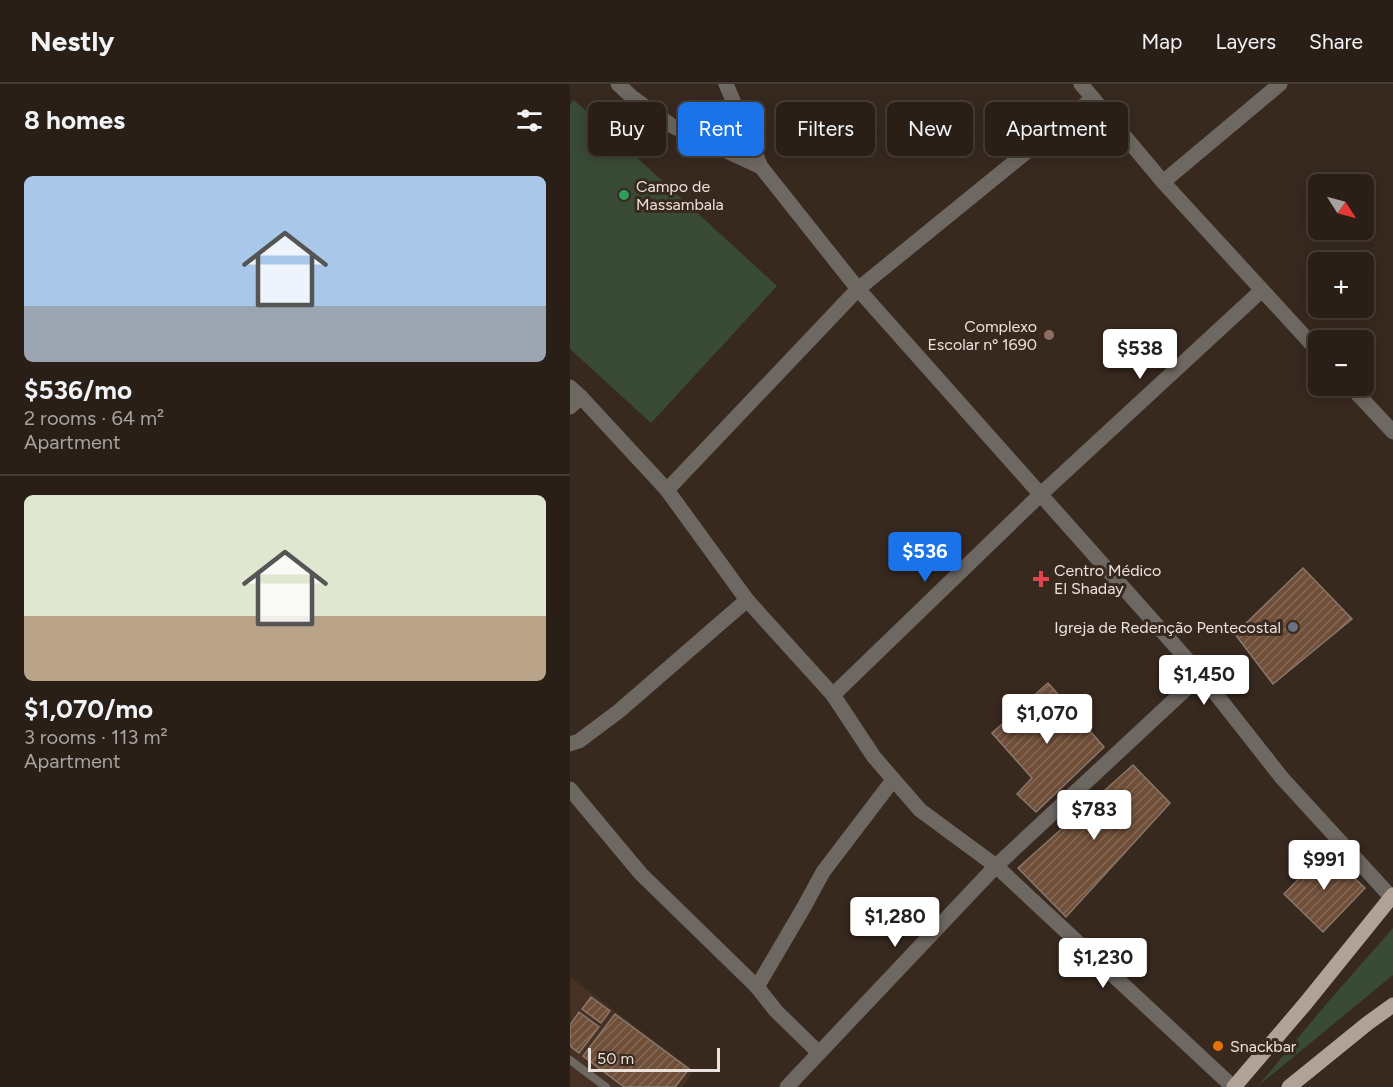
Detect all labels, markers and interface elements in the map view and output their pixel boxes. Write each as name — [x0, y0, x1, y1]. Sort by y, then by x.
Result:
text: Nestly — [30, 24, 114, 58]
text: Map — [1142, 29, 1182, 54]
text: Layers — [1215, 29, 1276, 54]
text: Share — [1309, 29, 1363, 54]
chip: Buy — [588, 102, 666, 156]
chip: Rent — [678, 102, 764, 156]
chip: Filters — [776, 102, 875, 156]
chip: New — [887, 102, 973, 156]
chip: Apartment — [985, 102, 1128, 156]
text: 8 homes — [24, 104, 125, 136]
icon: filters — [513, 104, 546, 137]
north arrow — [1308, 174, 1374, 240]
map controls — [1308, 174, 1374, 396]
place label: Campo de Massambala — [636, 177, 724, 214]
marker: Campo de Massambala — [617, 188, 631, 202]
icon: home — [231, 215, 339, 323]
button: + — [1308, 252, 1374, 318]
place label: Complexo Escolar nº 1690 — [927, 317, 1037, 354]
marker: Complexo Escolar nº 1690 — [1042, 328, 1056, 342]
pin: $538 — [1104, 329, 1176, 380]
button: − — [1308, 330, 1374, 396]
text: $538 — [1117, 336, 1163, 360]
text: $536/mo — [24, 374, 132, 406]
text: 2 rooms · 64 m² — [24, 406, 164, 430]
text: Apartment — [24, 430, 121, 454]
pin: $536 — [889, 532, 961, 583]
icon: home — [231, 534, 339, 642]
text: $536 — [902, 539, 948, 563]
place label: Centro Médico El Shaday — [1054, 561, 1161, 598]
marker: Centro Médico El Shaday — [1032, 570, 1050, 588]
place label: Igreja de Redenção Pentecostal — [1054, 618, 1281, 637]
marker: Igreja de Redenção Pentecostal — [1286, 620, 1300, 634]
pin: $1,450 — [1155, 655, 1253, 706]
text: $1,450 — [1173, 662, 1235, 686]
text: $1,070/mo — [24, 693, 153, 725]
pin: $1,070 — [998, 694, 1096, 745]
text: $1,070 — [1016, 701, 1078, 725]
text: 3 rooms · 113 m² — [24, 725, 168, 749]
text: Apartment — [24, 749, 121, 773]
pin: $783 — [1058, 790, 1130, 841]
text: $783 — [1071, 797, 1117, 821]
pin: $991 — [1288, 840, 1360, 891]
text: $991 — [1303, 847, 1345, 871]
pin: $1,280 — [846, 897, 944, 948]
text: $1,280 — [864, 904, 926, 928]
pin: $1,230 — [1054, 938, 1152, 989]
text: $1,230 — [1073, 945, 1133, 969]
place label: Snackbar — [1230, 1037, 1297, 1056]
marker: Snackbar — [1211, 1039, 1225, 1053]
scale bar — [588, 1045, 720, 1072]
text: 50 m — [597, 1049, 634, 1068]

